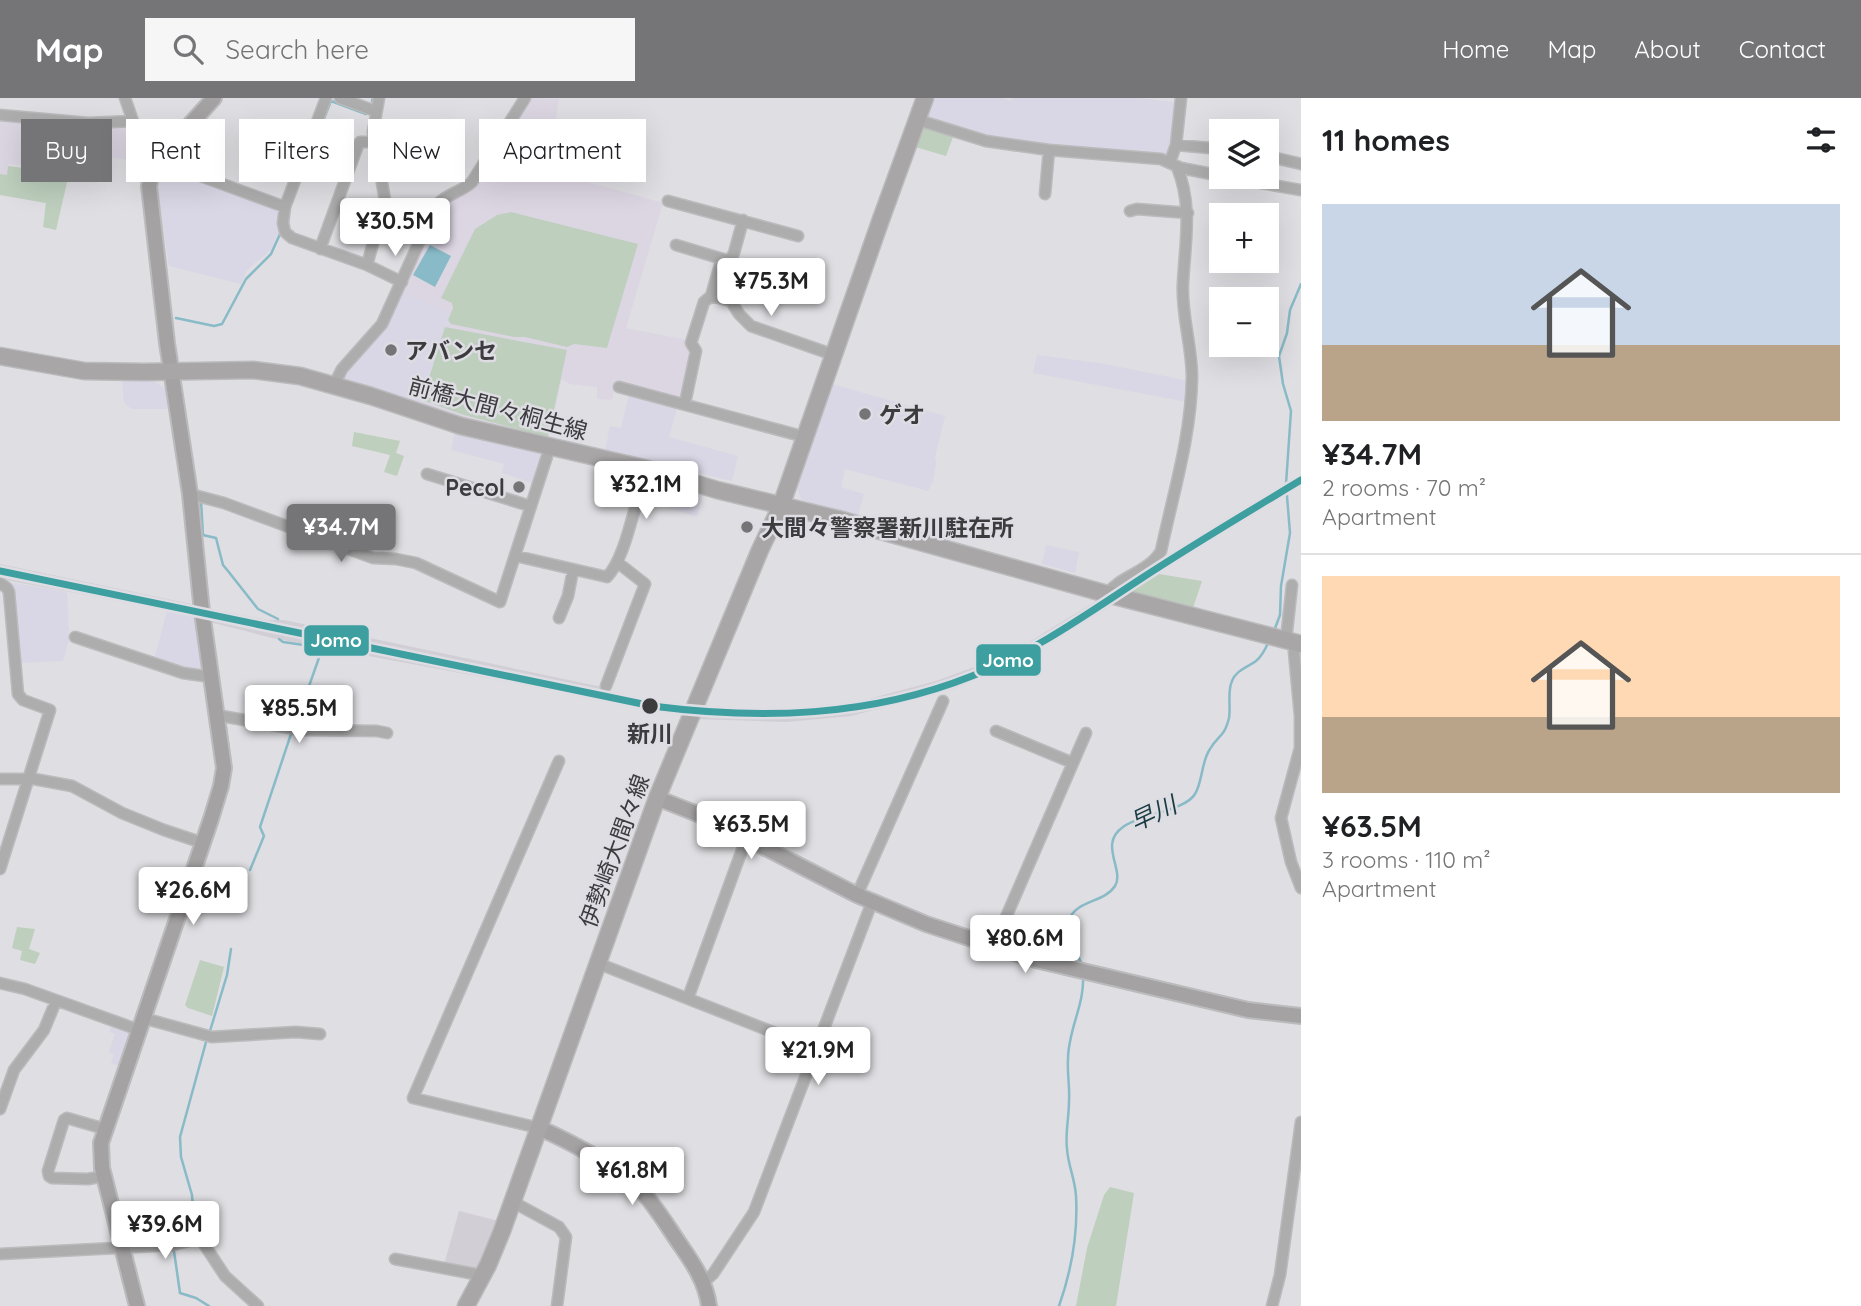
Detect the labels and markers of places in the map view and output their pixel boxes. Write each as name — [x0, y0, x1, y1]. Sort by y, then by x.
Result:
pin: ¥30.5M — [338, 198, 452, 258]
pin: ¥75.3M — [714, 258, 828, 318]
place label: アバンセ — [405, 336, 497, 365]
marker: アバンセ — [383, 342, 399, 358]
place label: ゲオ — [879, 400, 925, 429]
marker: ゲオ — [857, 406, 873, 422]
pin: ¥32.1M — [589, 462, 703, 521]
place label: Pecol — [445, 473, 505, 502]
marker: Pecol — [511, 479, 527, 495]
pin: ¥34.7M — [284, 504, 398, 564]
place label: 大間々警察署新川駐在所 — [761, 513, 1014, 542]
marker: 大間々警察署新川駐在所 — [739, 519, 755, 535]
pin: ¥85.5M — [242, 686, 356, 745]
marker: 新川 — [640, 696, 660, 716]
place label: 新川 — [627, 719, 673, 748]
pin: ¥63.5M — [694, 802, 808, 861]
pin: ¥26.6M — [136, 868, 250, 927]
pin: ¥80.6M — [968, 916, 1082, 975]
pin: ¥21.9M — [761, 1028, 875, 1087]
pin: ¥61.8M — [575, 1148, 689, 1207]
pin: ¥39.6M — [108, 1202, 222, 1261]

